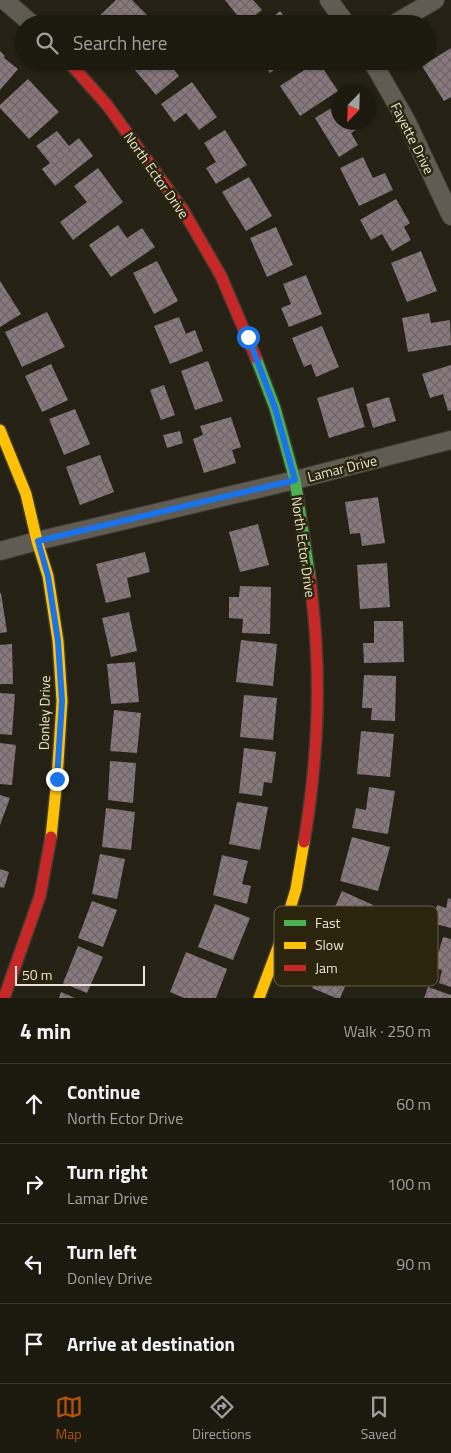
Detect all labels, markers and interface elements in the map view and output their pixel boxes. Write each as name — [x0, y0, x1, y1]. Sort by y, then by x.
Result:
search box — [15, 15, 436, 70]
text: Search here — [73, 28, 167, 57]
icon: search — [33, 29, 61, 57]
north arrow — [331, 85, 376, 130]
street label: Fayette Drive — [386, 98, 440, 178]
street label: North Ector Drive — [119, 127, 195, 223]
route start — [237, 326, 260, 349]
street label: Lamar Drive — [305, 449, 379, 487]
street label: North Ector Drive — [287, 495, 321, 599]
street label: Donley Drive — [33, 676, 55, 750]
route end — [46, 768, 69, 791]
legend — [274, 906, 438, 986]
text: Fast — [315, 912, 340, 933]
text: Slow — [315, 934, 344, 955]
text: Jam — [315, 957, 338, 978]
scale bar — [15, 963, 145, 986]
text: 50 m — [22, 964, 52, 985]
text: 4 min — [20, 1015, 71, 1047]
text: Walk · 250 m — [343, 1019, 431, 1043]
text: Continue — [67, 1077, 140, 1106]
icon: ahead — [20, 1090, 48, 1118]
text: 60 m — [396, 1092, 431, 1116]
text: North Ector Drive — [67, 1106, 183, 1130]
text: Turn right — [67, 1157, 148, 1186]
icon: right — [20, 1170, 48, 1198]
text: 100 m — [387, 1172, 431, 1196]
text: Lamar Drive — [67, 1186, 148, 1210]
text: Turn left — [67, 1237, 137, 1266]
icon: left — [20, 1250, 48, 1278]
text: 90 m — [396, 1252, 431, 1276]
text: Donley Drive — [67, 1266, 152, 1290]
text: Arrive at destination — [67, 1329, 235, 1358]
icon: arrive — [20, 1330, 48, 1358]
tab: Map — [55, 1393, 83, 1444]
tab: Directions — [192, 1393, 251, 1444]
tab: Saved — [361, 1393, 396, 1444]

